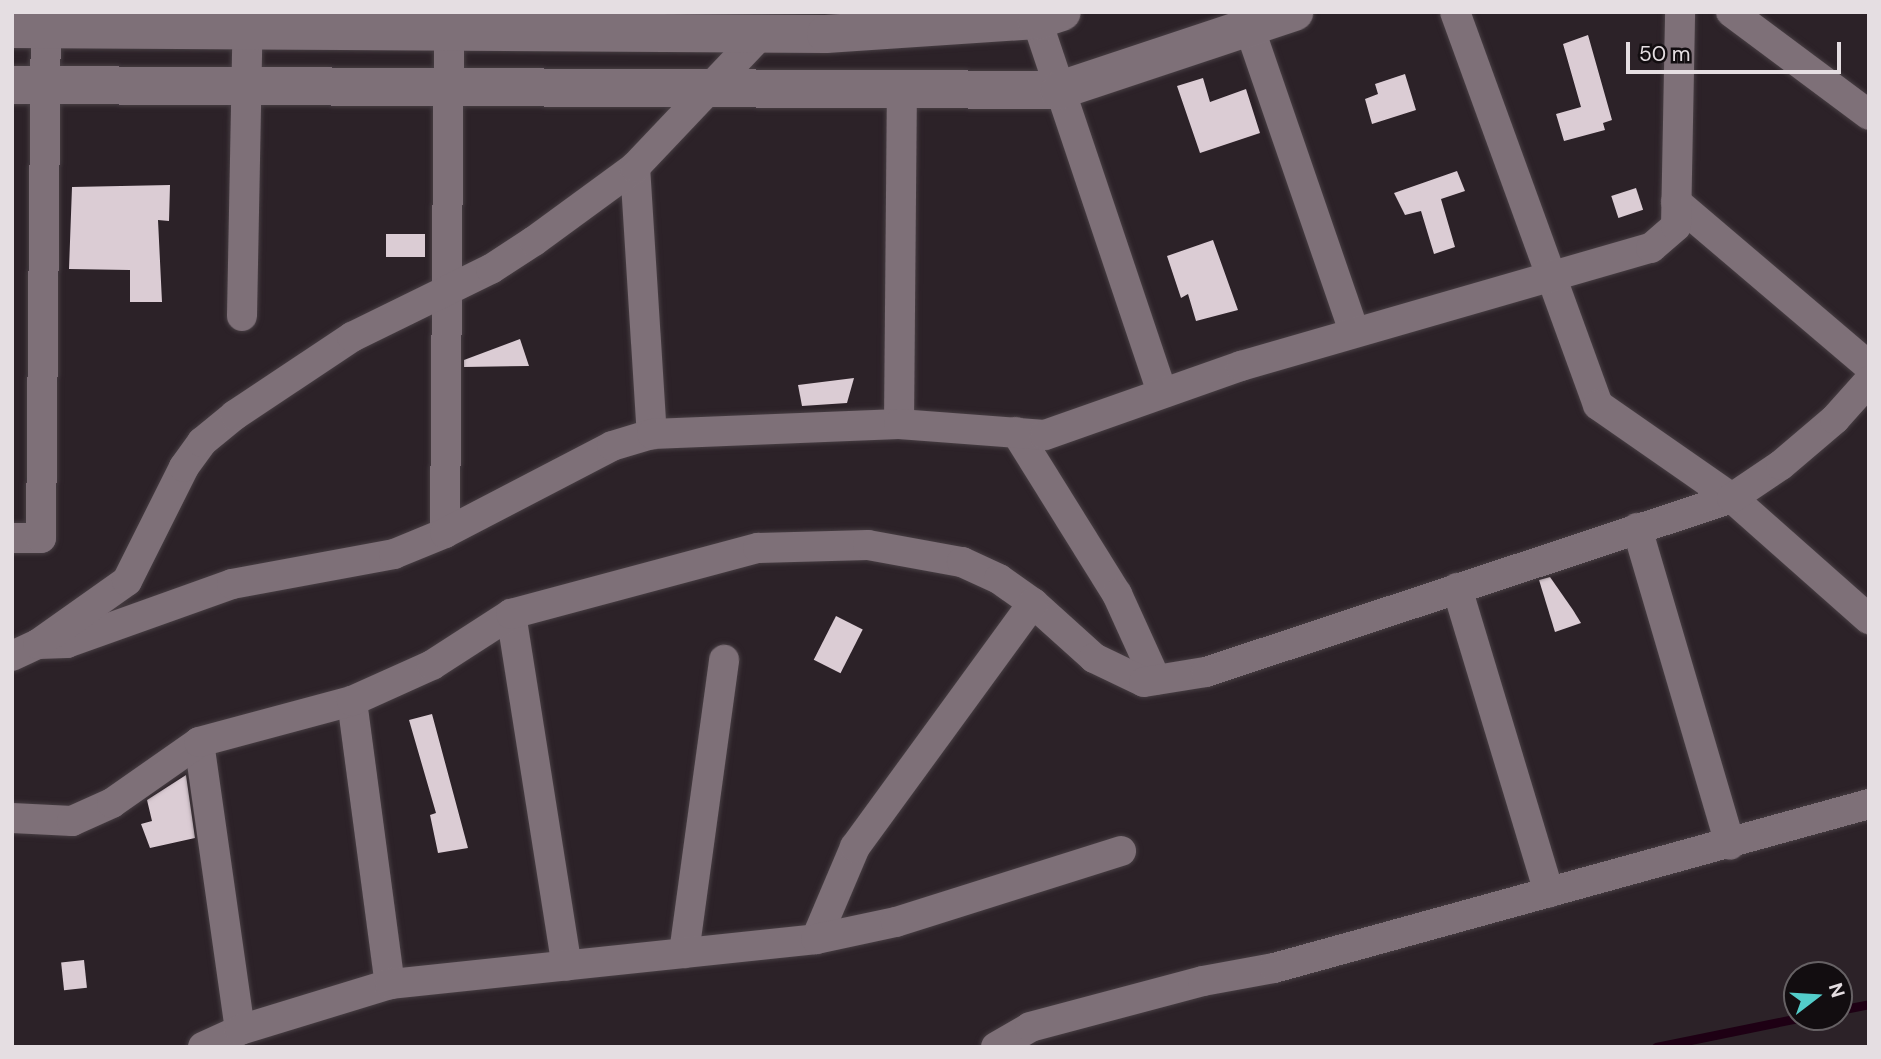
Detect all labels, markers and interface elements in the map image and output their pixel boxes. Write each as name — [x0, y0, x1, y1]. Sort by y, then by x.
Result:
scale bar — [1629, 28, 1844, 72]
text: 50 m — [1639, 40, 1690, 68]
north arrow — [1783, 961, 1853, 1031]
text: N — [1823, 980, 1851, 1001]

